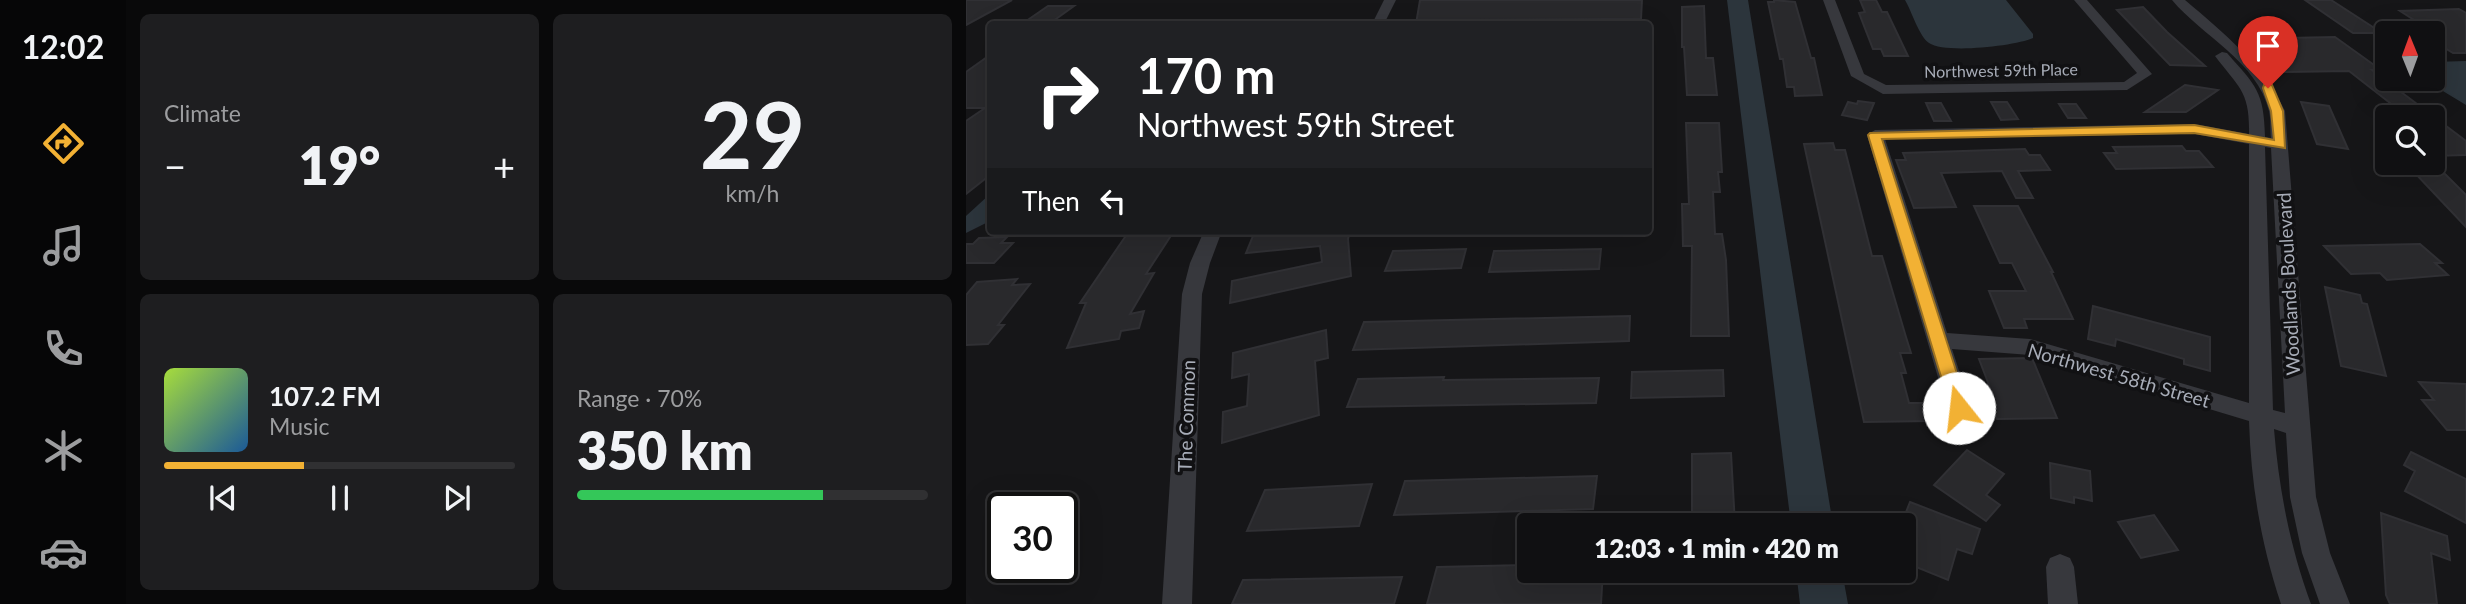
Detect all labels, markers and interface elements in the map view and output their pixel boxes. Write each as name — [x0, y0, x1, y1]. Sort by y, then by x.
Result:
pin — [2238, 16, 2298, 88]
north arrow — [2375, 21, 2445, 91]
map controls — [2375, 21, 2445, 175]
text: 12:02 — [22, 27, 104, 66]
icon: arrive — [2249, 27, 2287, 65]
text: 170 m — [1137, 46, 1275, 104]
icon: right — [1022, 49, 1113, 140]
street label: Northwest 59th Place — [1924, 59, 2078, 81]
text: 29 — [700, 79, 805, 188]
text: Climate — [164, 99, 241, 127]
text: Northwest 59th Street — [1137, 105, 1454, 144]
button: search — [2375, 105, 2445, 175]
icon: directions — [39, 119, 88, 168]
text: 19° — [299, 134, 380, 196]
text: − — [164, 143, 186, 189]
text: + — [493, 143, 515, 189]
text: km/h — [726, 179, 779, 207]
icon: left — [1094, 182, 1132, 220]
text: Then — [1022, 185, 1080, 217]
street label: Woodlands Boulevard — [2272, 192, 2304, 376]
icon: music — [39, 221, 88, 270]
icon: phone — [39, 324, 88, 373]
street label: Northwest 58th Street — [2025, 338, 2213, 412]
street label: The Common — [1173, 359, 1199, 473]
position arrow — [1922, 371, 1996, 445]
text: 107.2 FM — [269, 380, 381, 412]
text: Range · 70% — [577, 384, 702, 412]
text: Music — [269, 412, 329, 440]
text: 350 km — [577, 419, 753, 481]
icon: climate — [39, 426, 88, 475]
icon: previous — [204, 479, 242, 517]
icon: pause — [321, 479, 359, 517]
icon: next — [438, 479, 476, 517]
speed limit sign: 30 — [987, 492, 1078, 583]
icon: car — [39, 528, 88, 577]
text: 12:03 · 1 min · 420 m — [1594, 532, 1839, 564]

